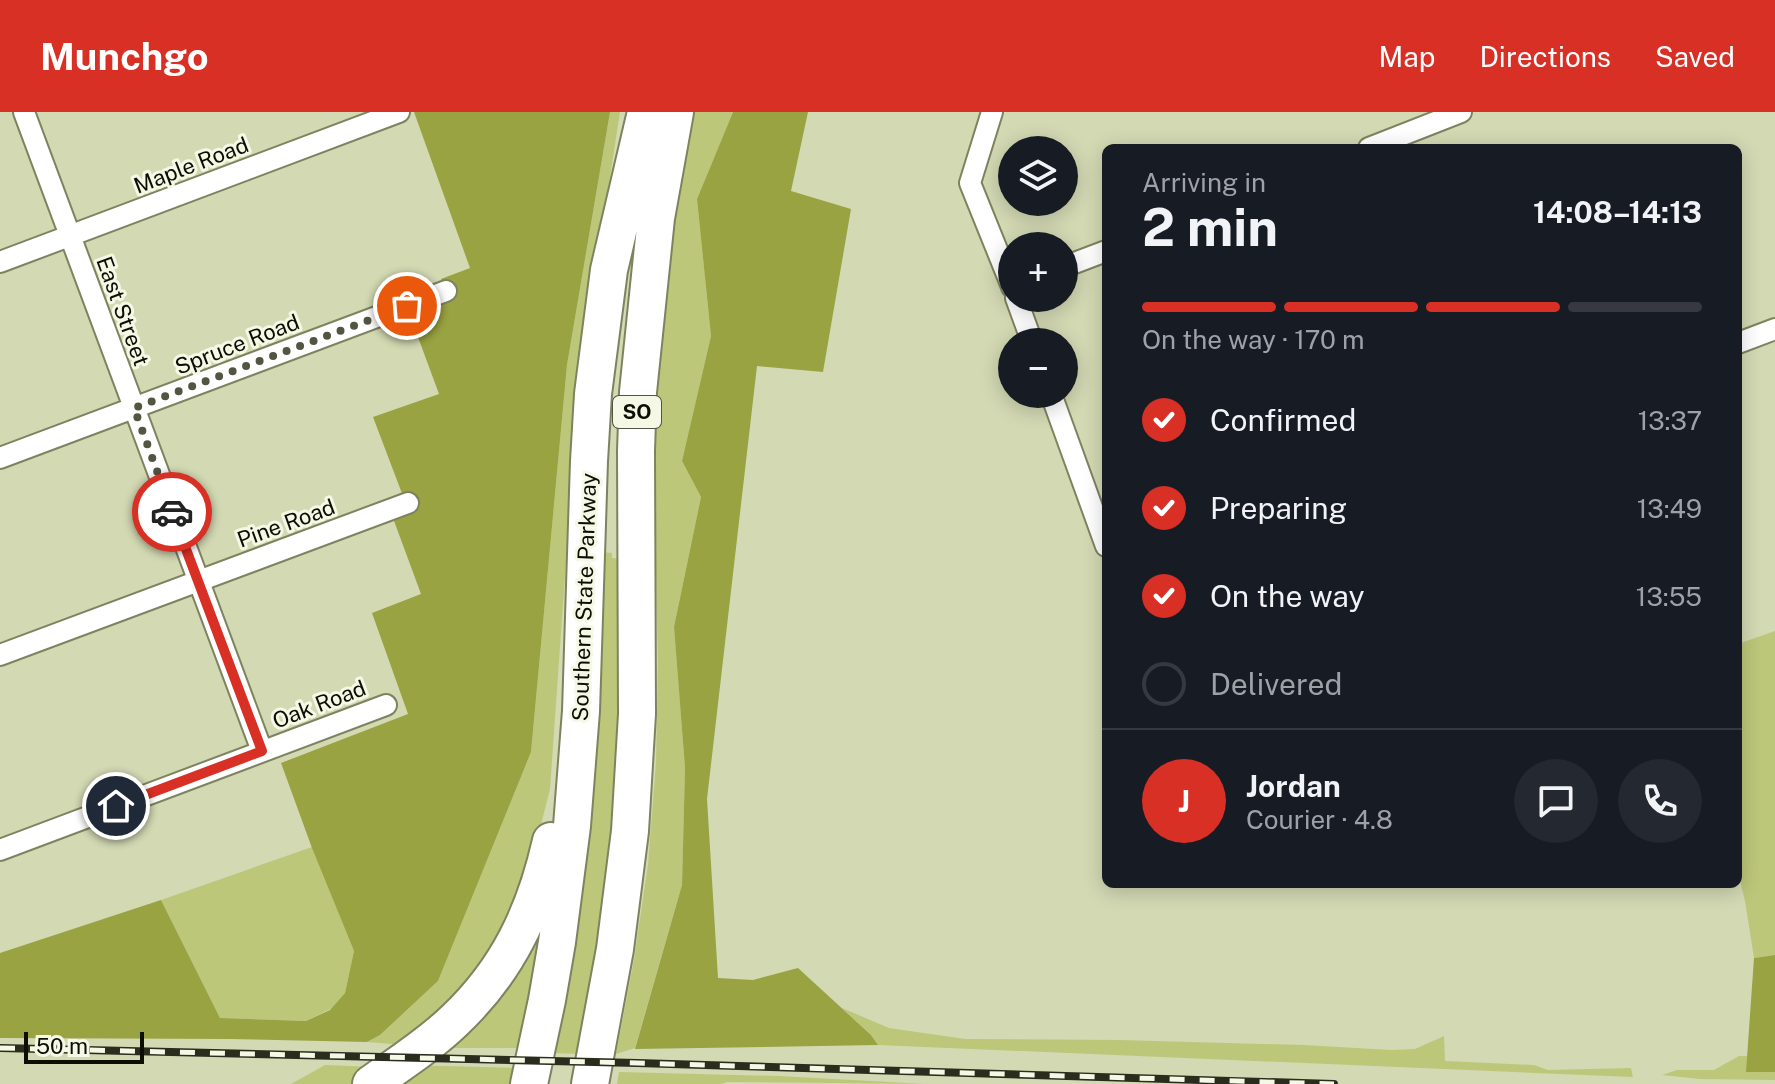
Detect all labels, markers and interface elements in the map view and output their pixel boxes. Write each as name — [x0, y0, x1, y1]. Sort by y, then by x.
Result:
text: Munchgo — [40, 34, 209, 79]
text: Map — [1379, 40, 1435, 73]
text: Directions — [1479, 40, 1611, 73]
text: Saved — [1655, 40, 1735, 73]
street label: Maple Road — [130, 131, 252, 199]
map controls — [998, 136, 1078, 408]
button: layers — [998, 136, 1078, 216]
text: Arriving in — [1142, 167, 1266, 198]
text: 14:08–14:13 — [1533, 194, 1702, 230]
text: 2 min — [1142, 197, 1278, 258]
button: + — [998, 232, 1078, 312]
street label: East Street — [91, 253, 155, 369]
pin — [373, 272, 441, 340]
icon: bag — [385, 284, 429, 328]
street label: Spruce Road — [171, 308, 303, 380]
text: On the way · 170 m — [1142, 324, 1365, 355]
button: − — [998, 328, 1078, 408]
road number: SO — [613, 396, 661, 428]
icon: check — [1142, 398, 1186, 442]
text: Confirmed — [1210, 402, 1356, 438]
text: 13:37 — [1638, 405, 1702, 436]
courier — [132, 472, 212, 552]
street label: Southern State Parkway — [567, 472, 601, 722]
icon: check — [1142, 486, 1186, 530]
icon: car — [150, 490, 194, 534]
text: Preparing — [1210, 490, 1347, 526]
street label: Pine Road — [234, 493, 338, 553]
text: 13:49 — [1637, 493, 1702, 524]
icon: check — [1142, 574, 1186, 618]
text: On the way — [1210, 578, 1364, 614]
text: 13:55 — [1636, 581, 1702, 612]
text: Delivered — [1210, 666, 1342, 702]
street label: Oak Road — [269, 674, 369, 734]
button: chat — [1514, 759, 1598, 843]
button: phone — [1618, 759, 1702, 843]
text: Jordan — [1246, 768, 1341, 804]
pin — [82, 772, 150, 840]
text: J — [1178, 783, 1190, 819]
icon: home — [94, 784, 138, 828]
text: Courier · 4.8 — [1246, 804, 1393, 835]
scale bar — [24, 1028, 144, 1064]
text: 50 m — [36, 1033, 88, 1059]

